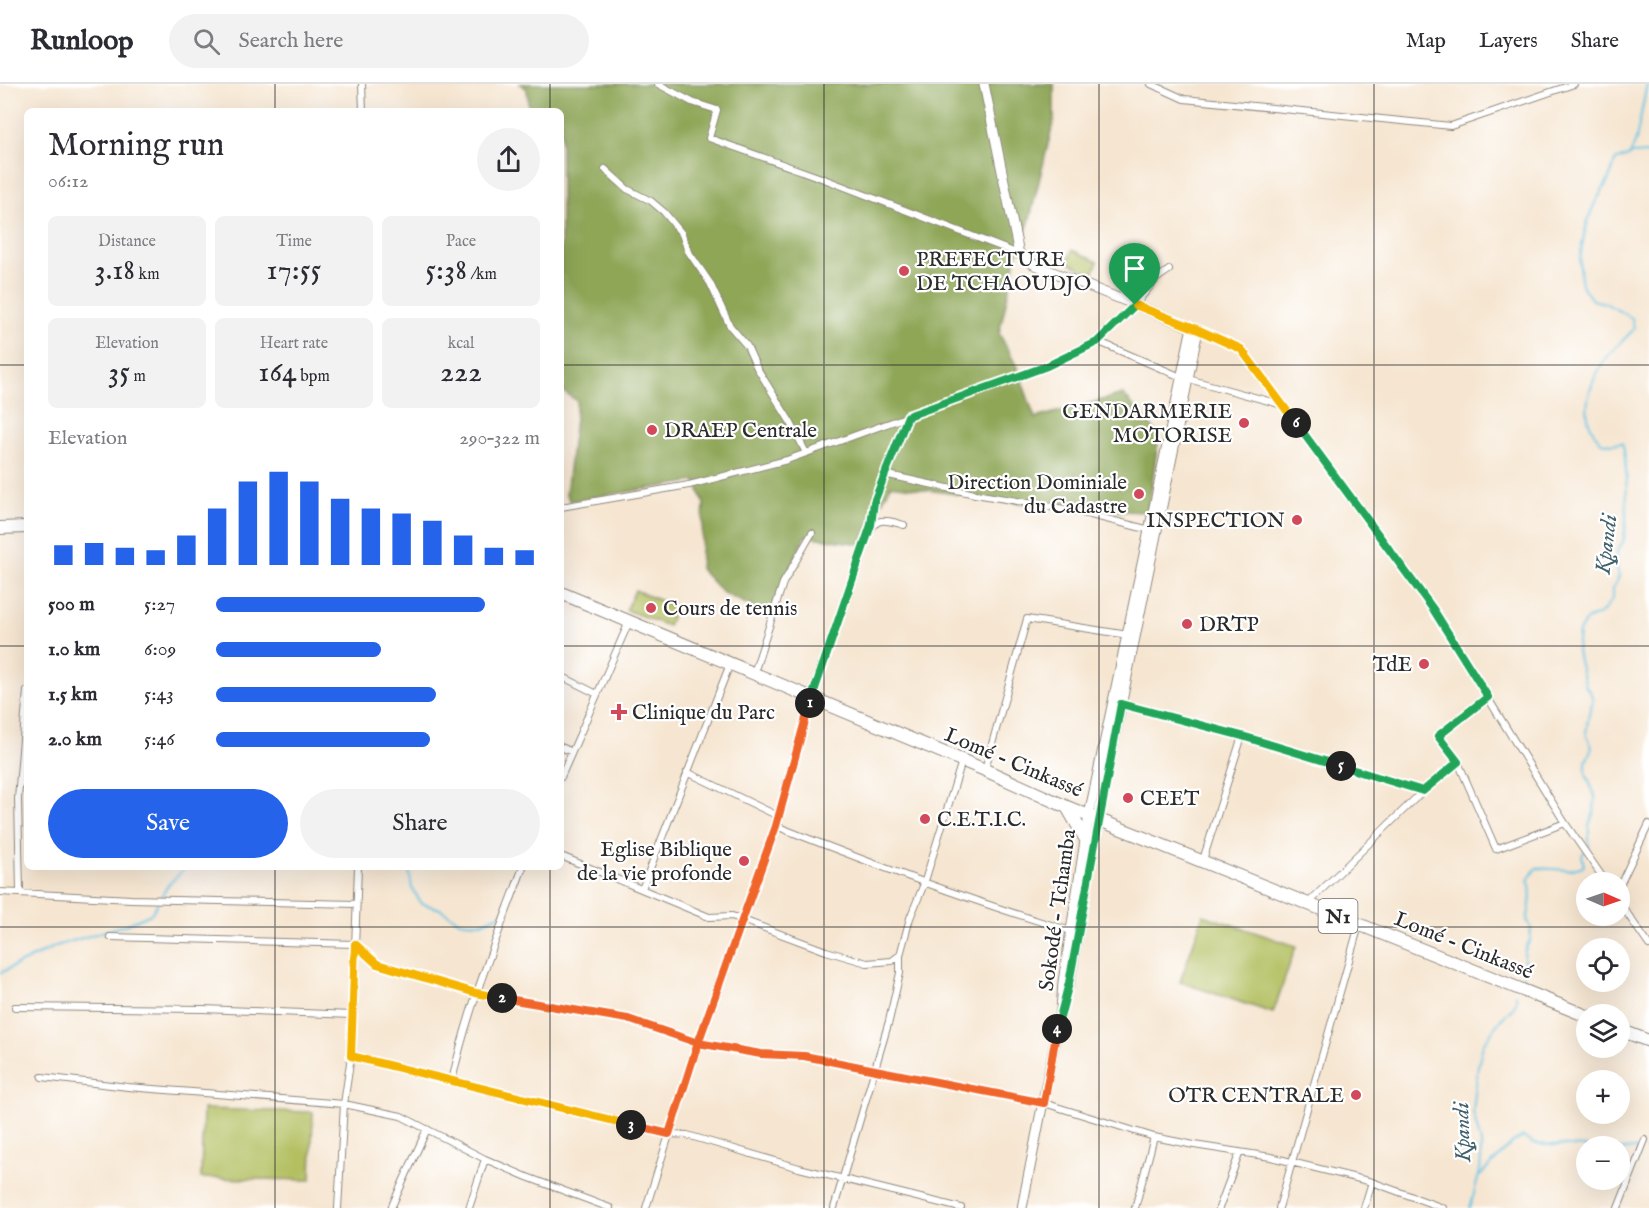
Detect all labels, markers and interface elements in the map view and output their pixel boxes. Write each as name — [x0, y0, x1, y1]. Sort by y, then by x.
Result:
search box — [169, 14, 589, 68]
text: Runloop — [30, 24, 133, 59]
icon: search — [190, 25, 223, 58]
text: Search here — [238, 27, 343, 55]
text: Map — [1406, 28, 1446, 55]
text: Layers — [1479, 28, 1538, 55]
text: Share — [1571, 28, 1619, 55]
text: Morning run — [48, 125, 224, 167]
button: share — [477, 128, 540, 191]
text: 06:12 — [48, 169, 88, 194]
text: Distance — [98, 232, 156, 252]
text: Time — [276, 232, 312, 252]
text: Pace — [446, 232, 476, 252]
pin — [1109, 243, 1160, 305]
place label: PREFECTURE DE TCHAOUDJO — [916, 247, 1091, 298]
text: 3.18 — [95, 252, 135, 290]
text: 17:55 — [267, 252, 321, 290]
text: 5:38 — [425, 252, 467, 290]
icon: arrive — [1118, 252, 1151, 285]
marker: PREFECTURE DE TCHAOUDJO — [897, 264, 911, 278]
text: km — [135, 265, 160, 285]
text: /km — [467, 265, 497, 285]
text: Elevation — [95, 334, 159, 354]
text: Heart rate — [260, 334, 328, 354]
text: kcal — [448, 334, 474, 354]
text: 35 — [108, 354, 130, 392]
text: 164 — [258, 354, 297, 392]
text: 222 — [440, 354, 482, 392]
text: m — [130, 367, 146, 387]
text: bpm — [297, 367, 330, 387]
place label: GENDARMERIE MOTORISE — [1062, 399, 1232, 450]
pin: 6 — [1281, 408, 1311, 438]
text: 6 — [1293, 413, 1299, 433]
marker: GENDARMERIE MOTORISE — [1237, 416, 1251, 430]
place label: DRAEP Centrale — [664, 418, 817, 445]
marker: DRAEP Centrale — [645, 423, 659, 437]
text: Elevation — [48, 426, 127, 451]
text: 290–322 m — [459, 426, 540, 451]
place label: Direction Dominiale du Cadastre — [947, 470, 1127, 521]
marker: Direction Dominiale du Cadastre — [1132, 487, 1146, 501]
place label: INSPECTION — [1146, 508, 1285, 535]
water label: Kpandi — [1589, 511, 1625, 577]
marker: INSPECTION — [1290, 513, 1304, 527]
text: 500 m — [48, 592, 95, 617]
text: 5:27 — [144, 592, 175, 617]
place label: Cours de tennis — [663, 596, 797, 623]
marker: Cours de tennis — [644, 601, 658, 615]
place label: DRTP — [1199, 612, 1259, 639]
marker: DRTP — [1180, 617, 1194, 631]
text: 1.0 km — [48, 637, 100, 662]
text: 6:09 — [144, 637, 176, 662]
place label: TdE — [1373, 652, 1412, 679]
marker: TdE — [1417, 657, 1431, 671]
text: 1.5 km — [48, 682, 98, 707]
text: 5:43 — [144, 682, 174, 707]
pin: 1 — [795, 688, 825, 718]
text: 1 — [807, 693, 813, 713]
place label: Clinique du Parc — [632, 700, 775, 727]
marker: Clinique du Parc — [610, 703, 628, 721]
street label: Lomé - Cinkassé — [940, 722, 1087, 805]
text: 2.0 km — [48, 727, 102, 752]
text: 5:46 — [144, 727, 175, 752]
pin: 5 — [1326, 751, 1356, 781]
text: 5 — [1338, 756, 1344, 776]
place label: CEET — [1140, 786, 1200, 813]
button: Save — [48, 789, 288, 858]
button: Share — [300, 789, 540, 858]
marker: CEET — [1121, 791, 1135, 805]
place label: C.E.T.I.C. — [937, 807, 1026, 834]
marker: C.E.T.I.C. — [918, 812, 932, 826]
street label: Sokodé - Tchamba — [1034, 827, 1083, 993]
place label: Eglise Biblique de la vie profonde — [577, 837, 732, 888]
marker: Eglise Biblique de la vie profonde — [737, 854, 751, 868]
north arrow — [1576, 872, 1630, 926]
map controls — [1576, 872, 1630, 1190]
road number: N1 — [1318, 899, 1358, 933]
street label: Lomé - Cinkassé — [1390, 906, 1537, 987]
button: locate — [1576, 938, 1630, 992]
pin: 2 — [487, 983, 517, 1013]
text: 2 — [498, 988, 506, 1008]
button: layers — [1576, 1004, 1630, 1058]
pin: 4 — [1042, 1014, 1072, 1044]
text: 4 — [1053, 1019, 1061, 1039]
button: + — [1576, 1070, 1630, 1124]
place label: OTR CENTRALE — [1168, 1083, 1344, 1110]
marker: OTR CENTRALE — [1349, 1088, 1363, 1102]
water label: Kpandi — [1448, 1100, 1478, 1163]
pin: 3 — [616, 1110, 646, 1140]
text: 3 — [628, 1115, 634, 1135]
button: − — [1576, 1136, 1630, 1190]

